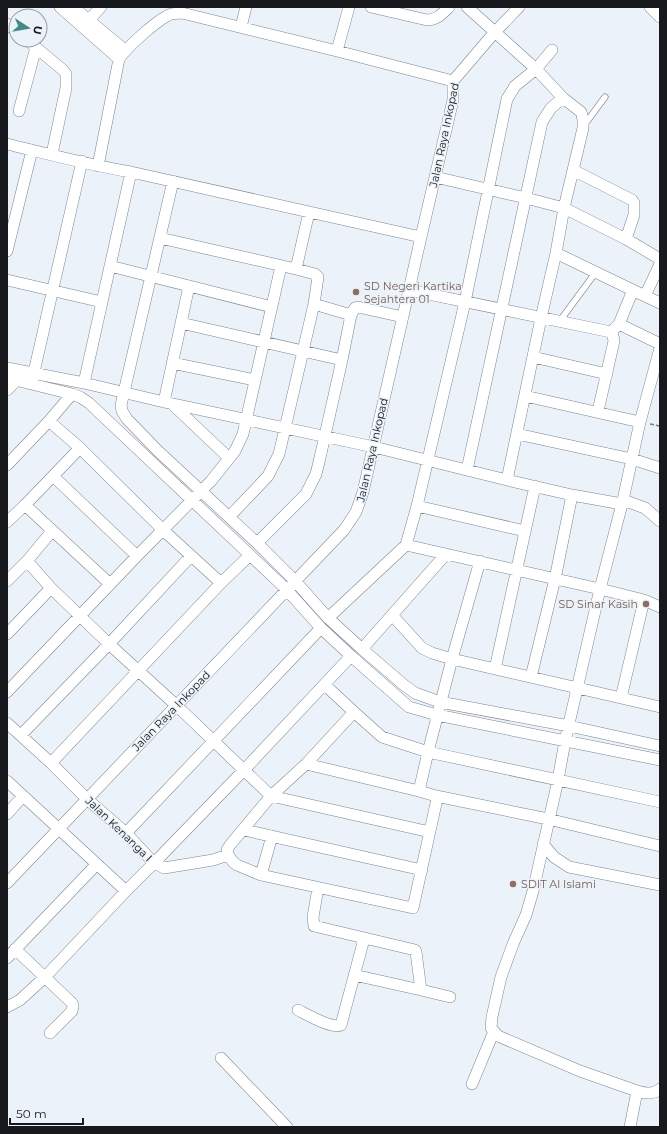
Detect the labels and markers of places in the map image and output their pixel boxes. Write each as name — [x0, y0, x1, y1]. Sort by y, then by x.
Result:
place label: SD Negeri Kartika Sejahtera 01 — [364, 279, 462, 306]
marker: SD Negeri Kartika Sejahtera 01 — [351, 287, 361, 297]
place label: SD Sinar Kasih — [558, 597, 638, 611]
marker: SD Sinar Kasih — [641, 599, 651, 609]
place label: SDIT Al Islami — [521, 877, 596, 891]
marker: SDIT Al Islami — [508, 879, 518, 889]

